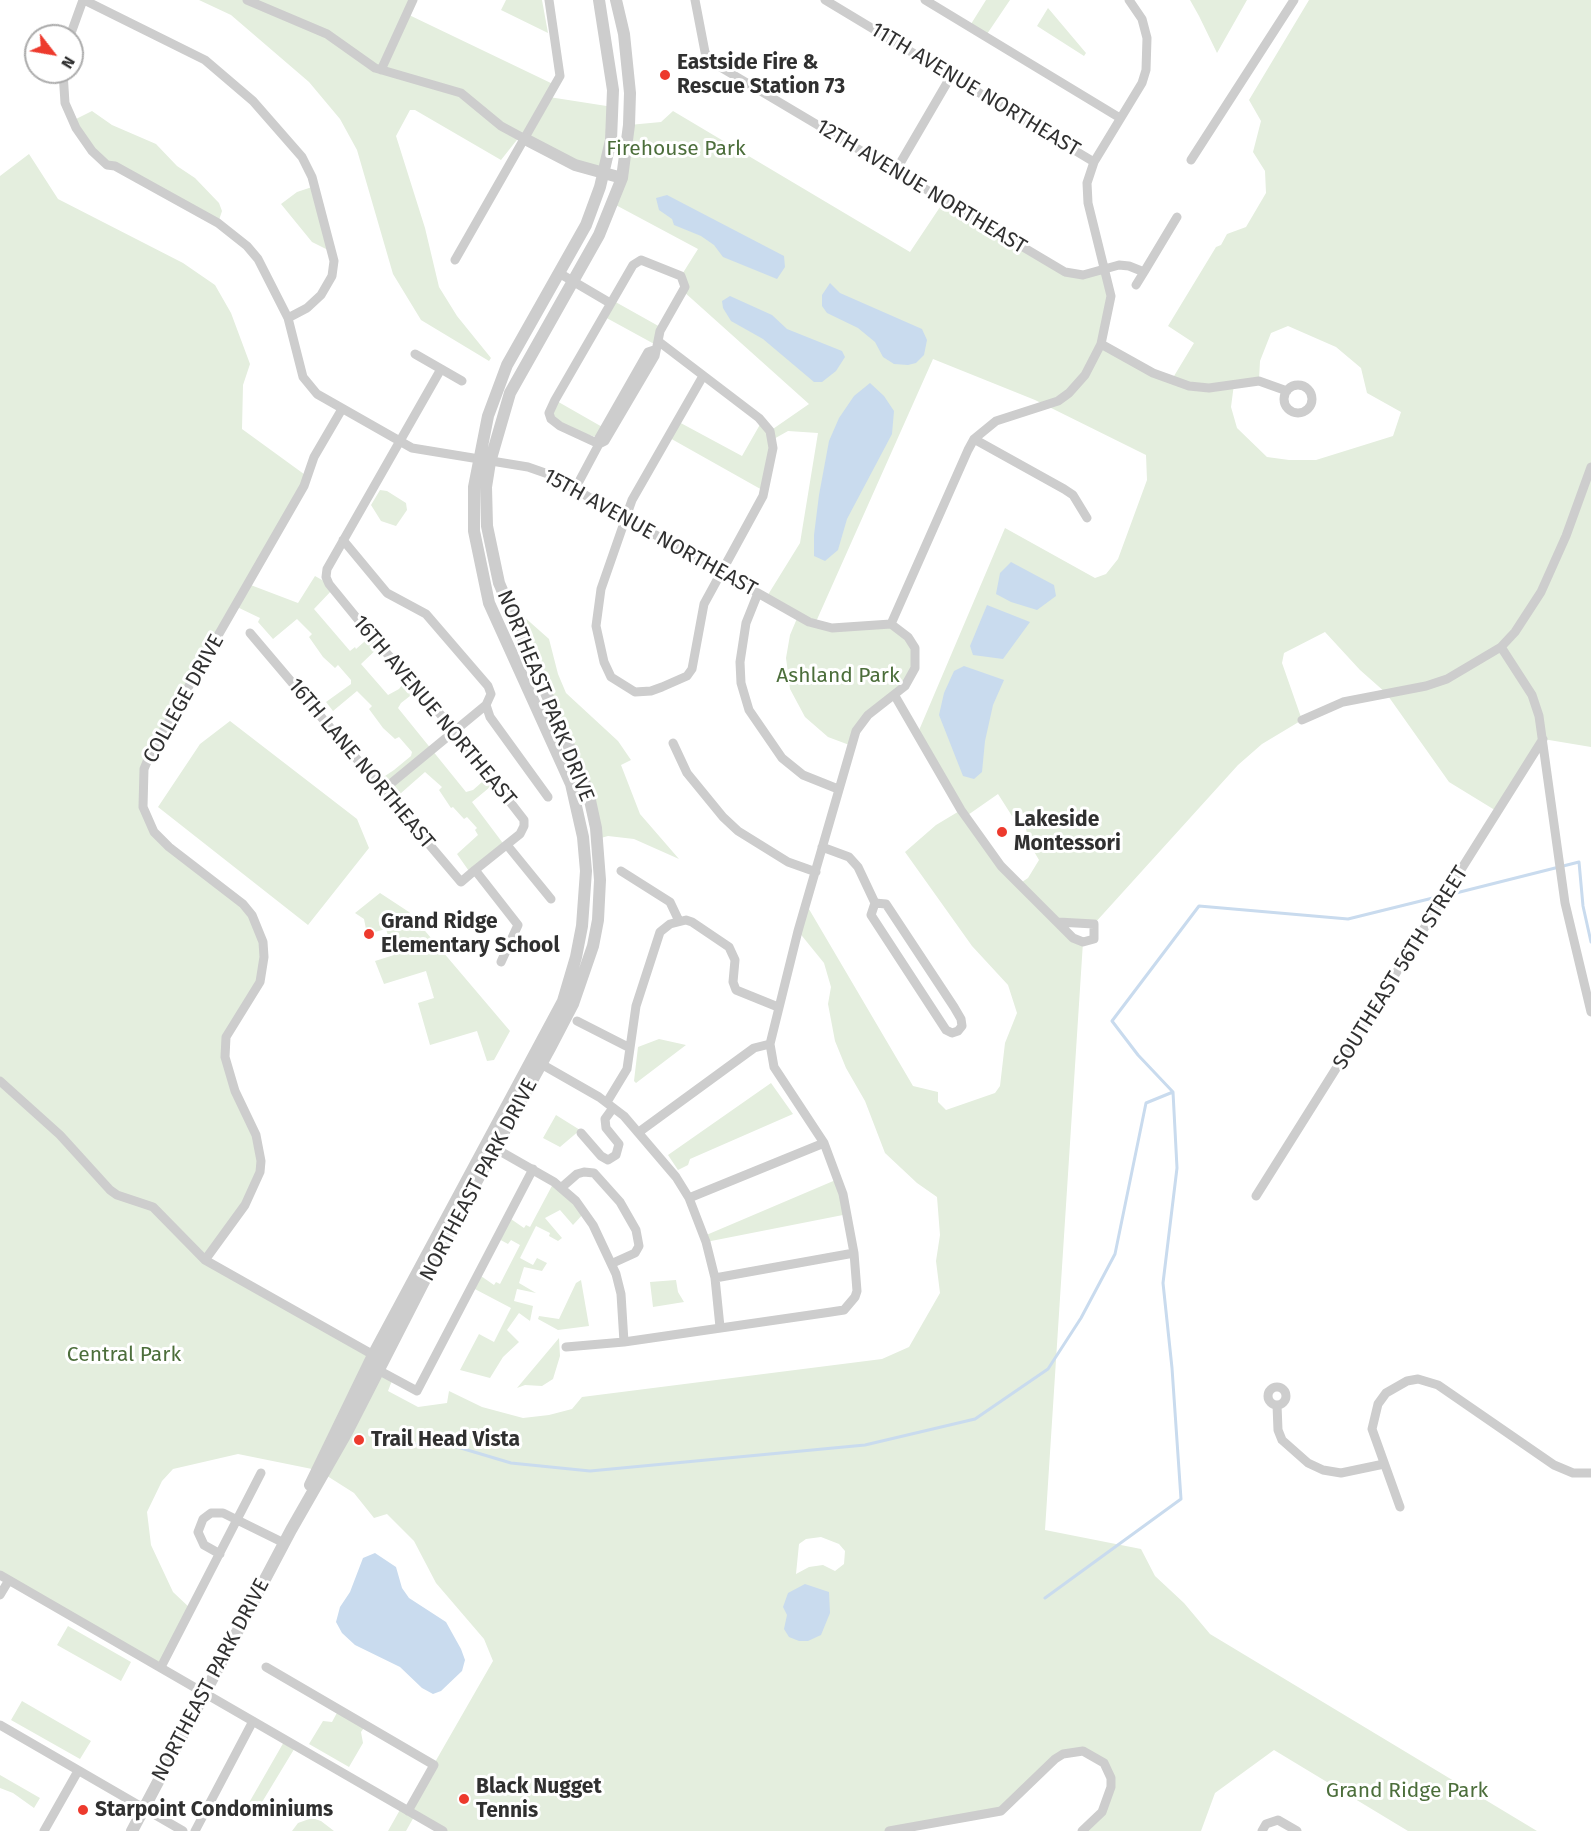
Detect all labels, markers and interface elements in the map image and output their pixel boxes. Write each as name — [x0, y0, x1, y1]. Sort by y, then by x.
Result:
street label: 11TH AVENUE NORTHEAST — [866, 17, 1084, 163]
north arrow — [24, 24, 84, 84]
place label: Eastside Fire & Rescue Station 73 — [677, 50, 845, 100]
text: N — [57, 53, 79, 72]
marker: Eastside Fire & Rescue Station 73 — [658, 68, 672, 82]
street label: 12TH AVENUE NORTHEAST — [811, 114, 1031, 260]
park label: Firehouse Park — [606, 136, 746, 162]
street label: 15TH AVENUE NORTHEAST — [539, 464, 761, 602]
street label: NORTHEAST PARK DRIVE — [491, 587, 599, 805]
street label: 16TH AVENUE NORTHEAST — [347, 611, 521, 811]
street label: COLLEGE DRIVE — [138, 630, 230, 768]
park label: Ashland Park — [776, 663, 900, 689]
street label: 16TH LANE NORTHEAST — [282, 674, 440, 854]
place label: Lakeside Montessori — [1014, 807, 1121, 857]
marker: Lakeside Montessori — [995, 825, 1009, 839]
street label: SOUTHEAST 56TH STREET — [1328, 862, 1474, 1074]
place label: Grand Ridge Elementary School — [381, 909, 560, 959]
marker: Grand Ridge Elementary School — [362, 927, 376, 941]
street label: NORTHEAST PARK DRIVE — [415, 1074, 543, 1286]
park label: Central Park — [67, 1342, 181, 1368]
place label: Trail Head Vista — [371, 1427, 520, 1453]
marker: Trail Head Vista — [352, 1433, 366, 1447]
street label: NORTHEAST PARK DRIVE — [147, 1574, 275, 1786]
place label: Black Nugget Tennis — [476, 1774, 602, 1824]
park label: Grand Ridge Park — [1326, 1778, 1488, 1804]
marker: Black Nugget Tennis — [457, 1792, 471, 1806]
place label: Starpoint Condominiums — [95, 1797, 333, 1823]
marker: Starpoint Condominiums — [76, 1803, 90, 1817]

